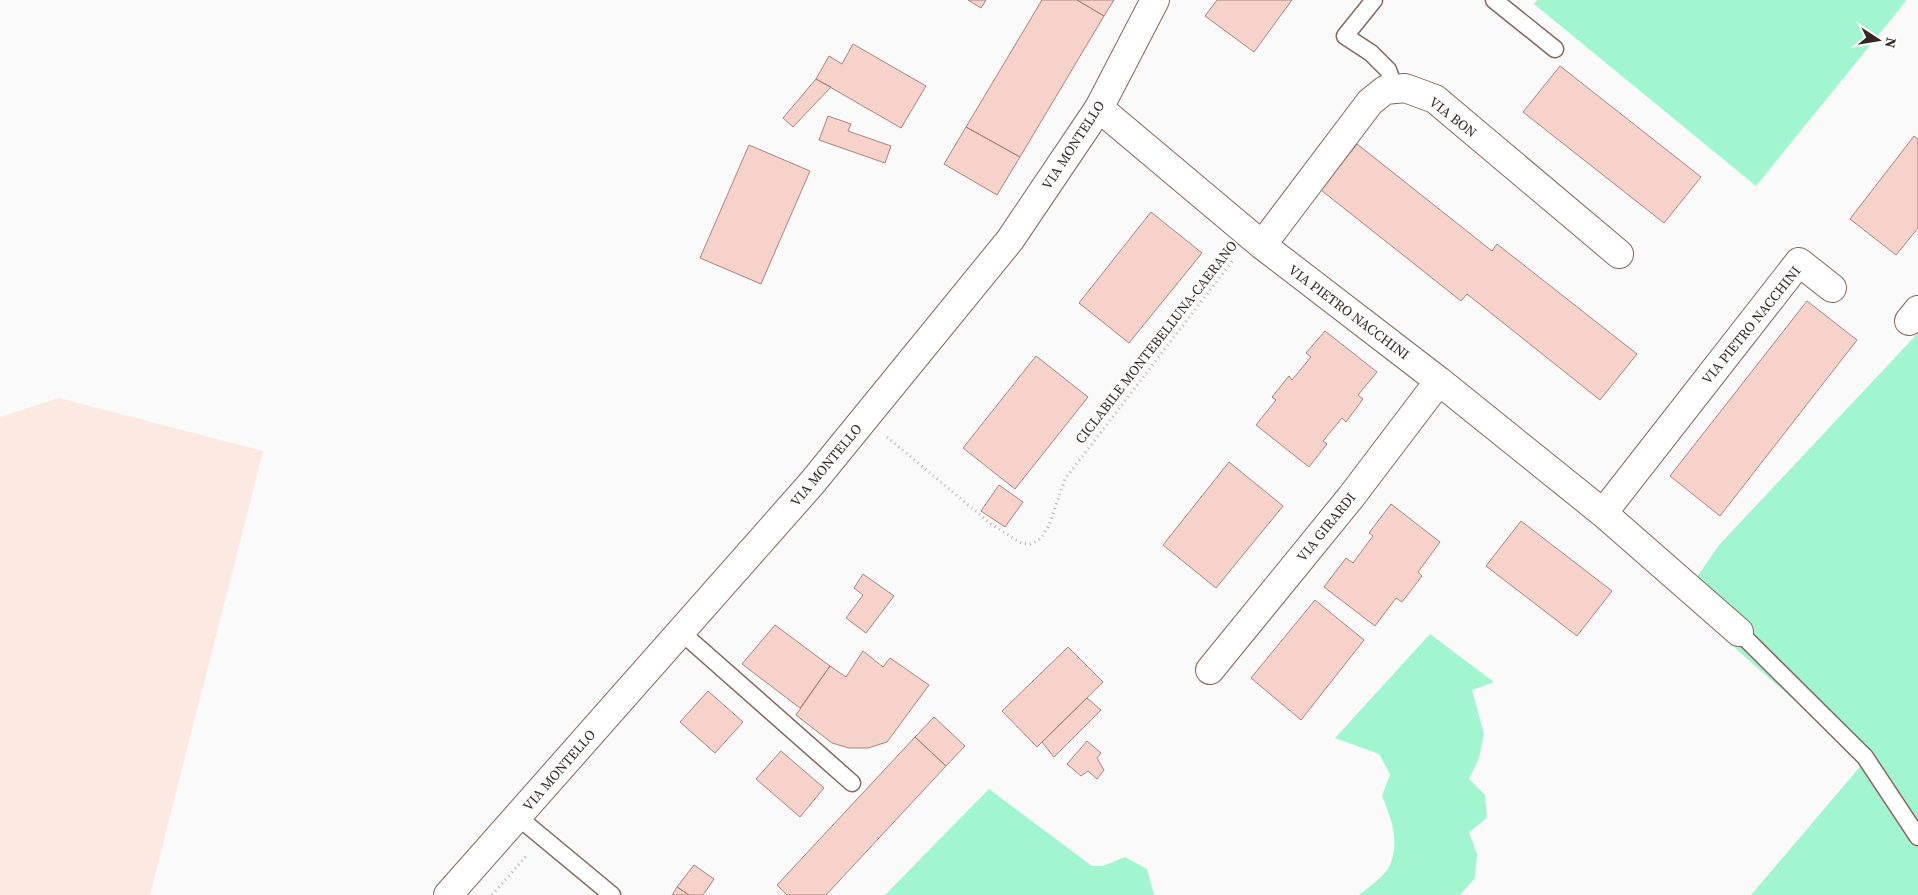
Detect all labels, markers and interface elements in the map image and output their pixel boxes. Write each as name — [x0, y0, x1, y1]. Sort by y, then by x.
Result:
north arrow — [1853, 15, 1903, 65]
text: N — [1880, 36, 1902, 50]
street label: VIA BON — [1425, 92, 1481, 142]
street label: VIA MONTELLO — [1037, 97, 1109, 193]
street label: CICLABILE MONTEBELLUNA-CAERANO — [1070, 236, 1242, 448]
street label: VIA PIETRO NACCHINI — [1284, 260, 1414, 364]
street label: VIA PIETRO NACCHINI — [1697, 262, 1805, 388]
street label: VIA MONTELLO — [785, 419, 867, 511]
street label: VIA GIRARDI — [1292, 488, 1360, 566]
street label: VIA MONTELLO — [518, 725, 600, 815]

